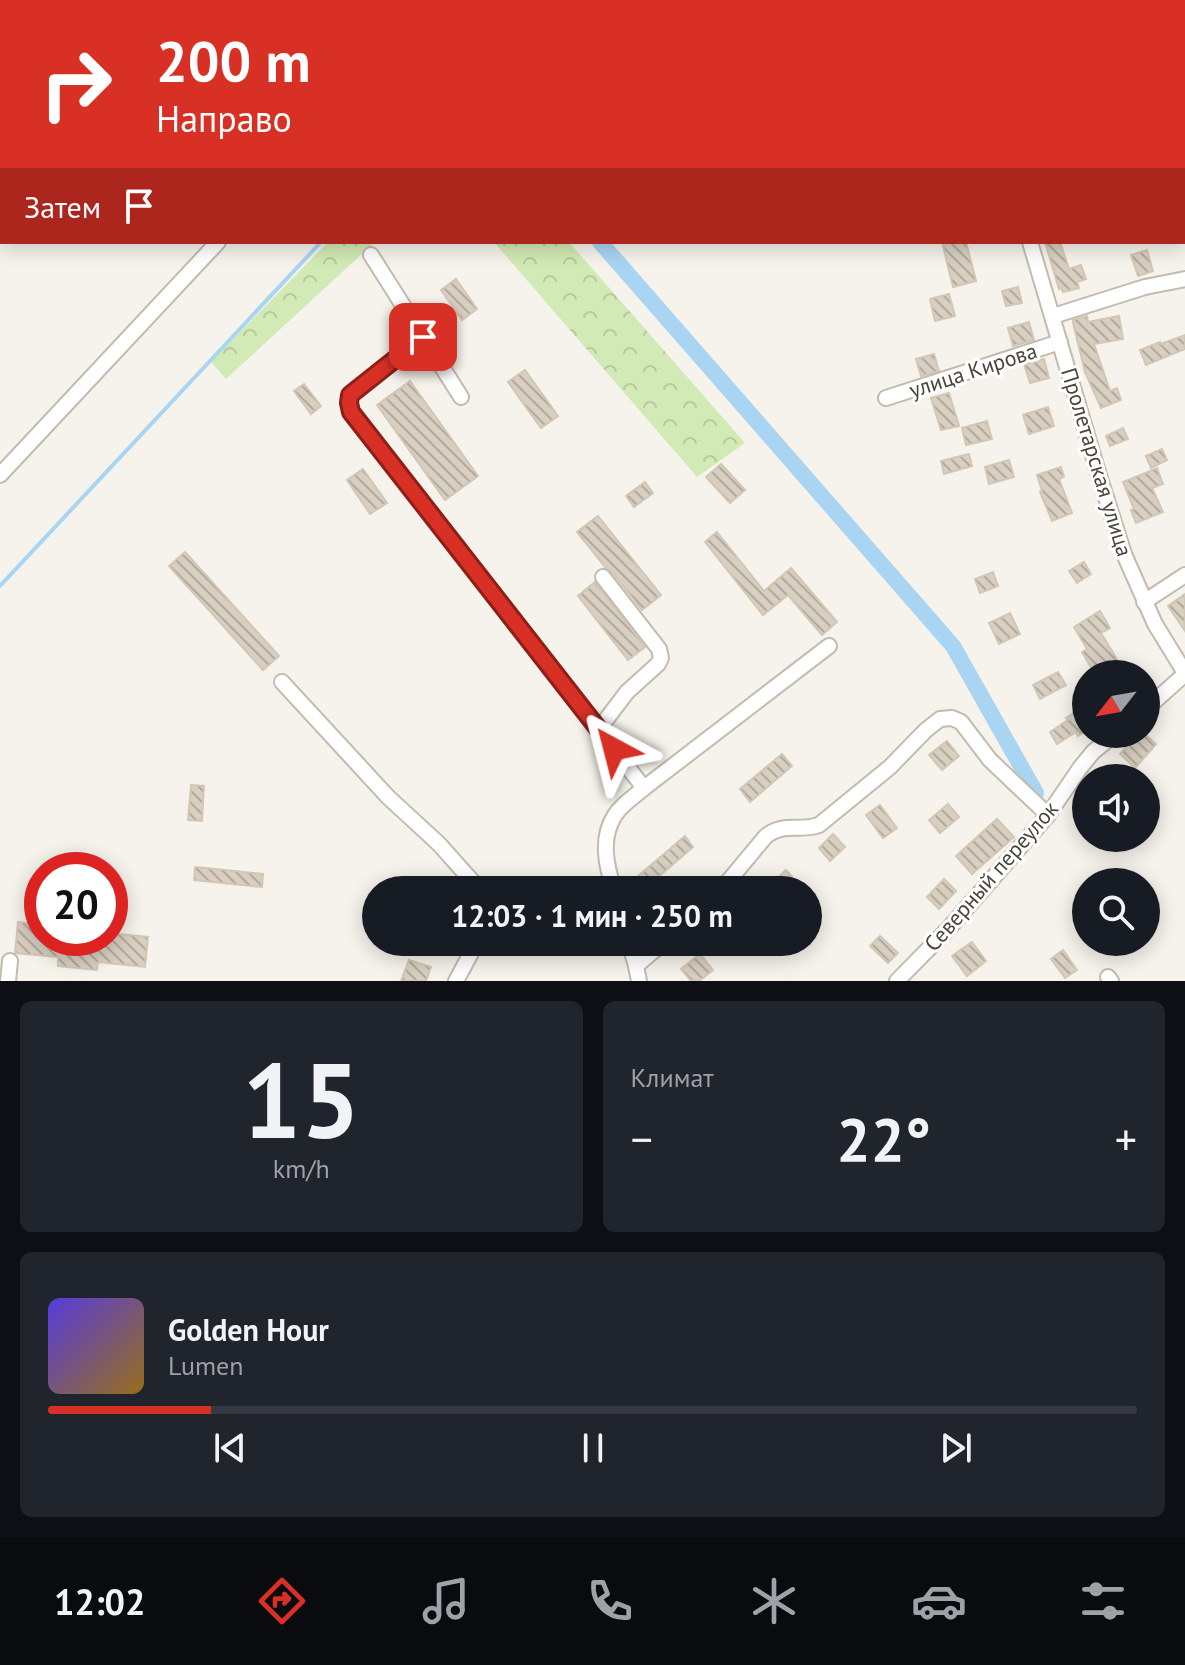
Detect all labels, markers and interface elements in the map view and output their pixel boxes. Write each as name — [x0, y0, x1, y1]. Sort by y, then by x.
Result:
text: 200 m — [156, 25, 311, 97]
icon: right — [24, 32, 128, 136]
text: Направо — [156, 95, 292, 142]
icon: arrive — [117, 184, 161, 228]
text: Затем — [24, 187, 101, 226]
pin — [389, 303, 457, 371]
icon: arrive — [401, 315, 445, 359]
street label: улица Кирова — [905, 336, 1041, 404]
street label: Пролетарская улица — [1055, 364, 1139, 560]
north arrow — [1072, 660, 1160, 748]
map controls — [1072, 660, 1160, 956]
position arrow — [572, 707, 656, 791]
button: sound — [1072, 764, 1160, 852]
street label: Северный переулок — [918, 795, 1064, 957]
speed limit sign: 20 — [24, 852, 128, 956]
button: search — [1072, 868, 1160, 956]
text: 12:03 · 1 мин · 250 m — [451, 896, 733, 935]
text: 15 — [242, 1032, 360, 1167]
text: Климат — [631, 1061, 714, 1094]
text: 22° — [837, 1100, 931, 1178]
text: − — [631, 1110, 653, 1167]
text: + — [1115, 1110, 1137, 1167]
text: km/h — [273, 1152, 330, 1185]
text: Golden Hour — [168, 1310, 329, 1349]
text: Lumen — [168, 1349, 243, 1382]
icon: previous — [208, 1426, 252, 1470]
icon: pause — [571, 1426, 615, 1470]
icon: next — [934, 1426, 978, 1470]
icon: directions — [254, 1573, 310, 1629]
icon: music — [418, 1573, 474, 1629]
icon: phone — [582, 1573, 638, 1629]
icon: climate — [746, 1573, 802, 1629]
icon: car — [911, 1573, 967, 1629]
icon: filters — [1075, 1573, 1131, 1629]
text: 12:02 — [54, 1578, 145, 1625]

